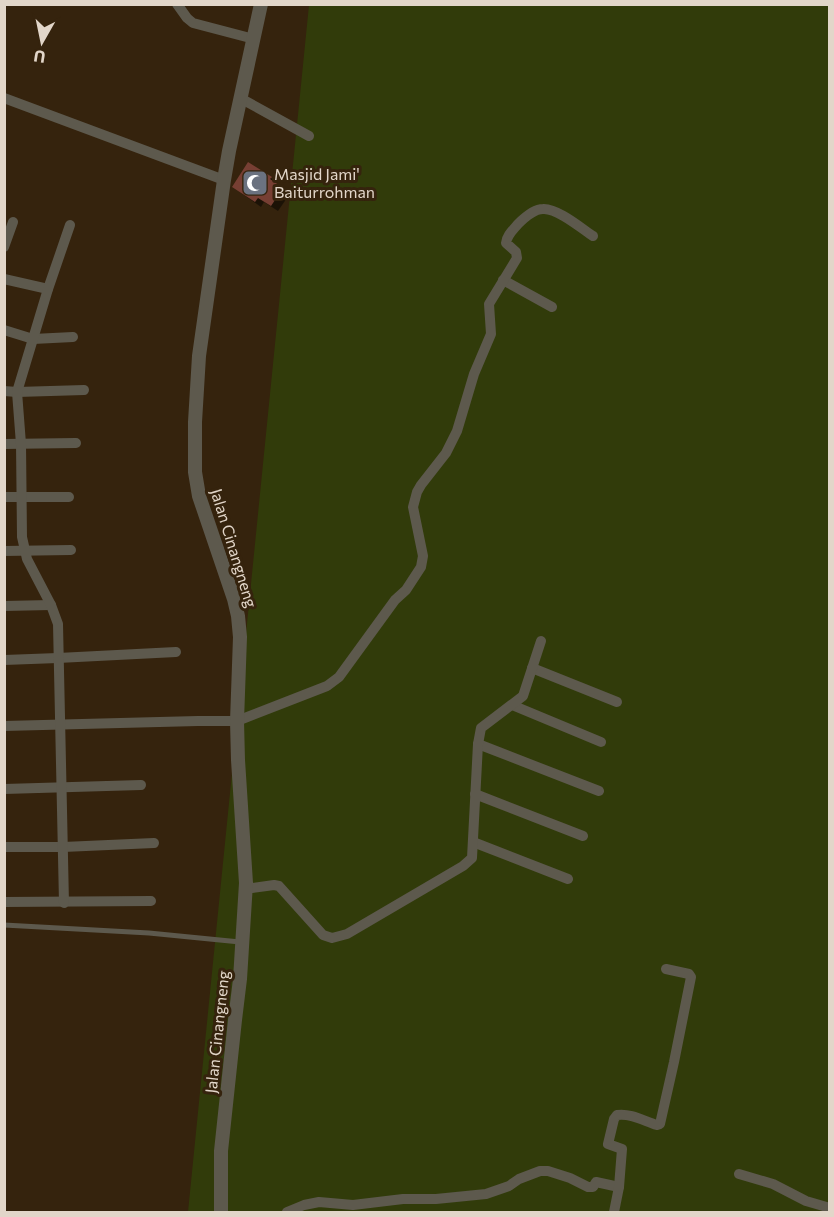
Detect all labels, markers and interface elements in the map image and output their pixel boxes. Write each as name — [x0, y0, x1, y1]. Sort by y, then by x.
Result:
north arrow — [12, 12, 72, 72]
text: U — [32, 47, 47, 68]
place label: Masjid Jami' Baiturrohman — [274, 164, 375, 201]
mosque icon: Masjid Jami' Baiturrohman — [240, 168, 270, 198]
street label: Jalan Cinangneng — [207, 486, 262, 610]
street label: Jalan Cinangneng — [201, 969, 232, 1094]

